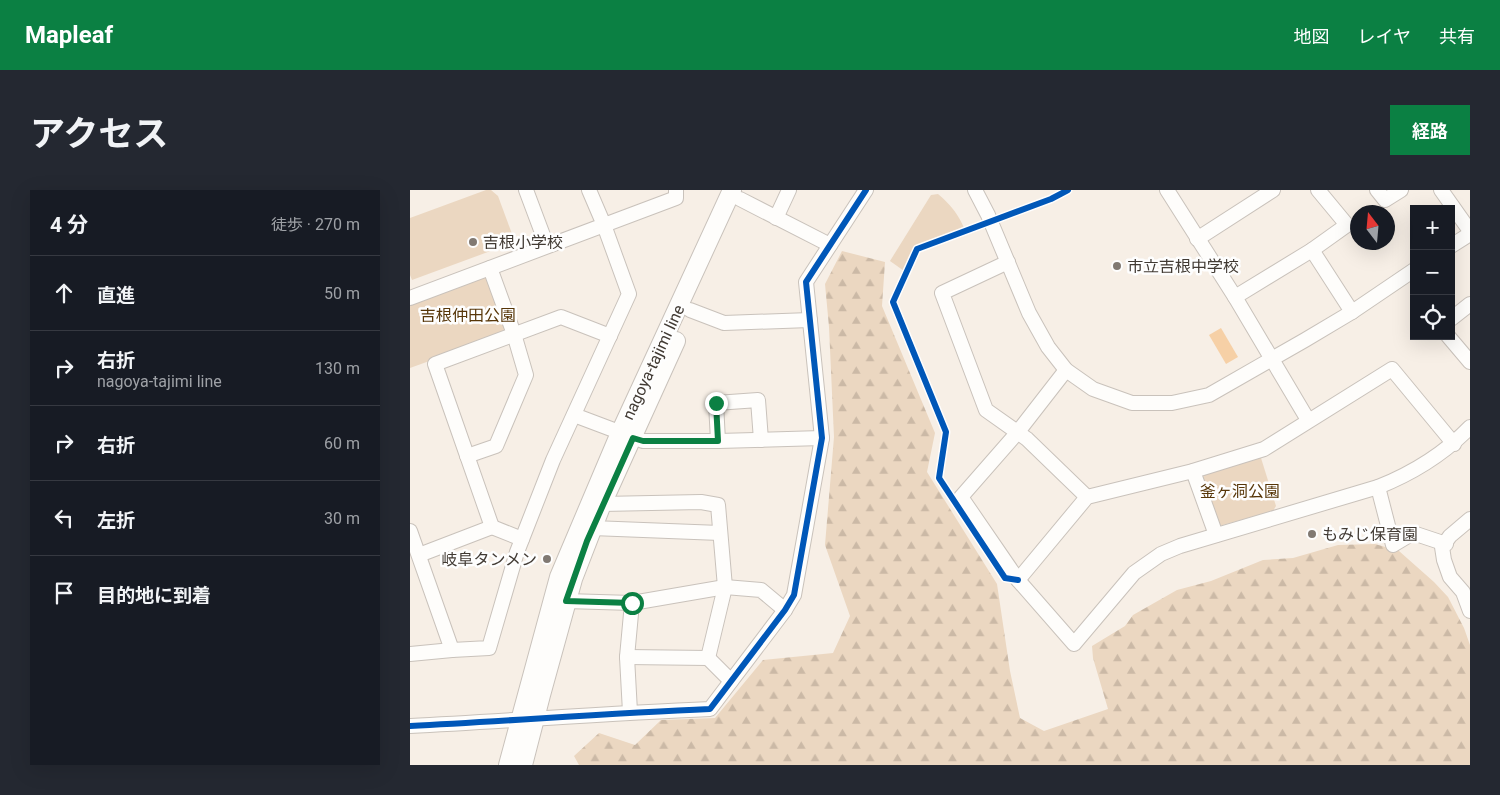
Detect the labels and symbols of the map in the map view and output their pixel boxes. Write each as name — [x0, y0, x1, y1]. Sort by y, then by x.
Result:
north arrow — [1350, 205, 1395, 250]
place label: 吉根小学校 — [483, 233, 563, 252]
marker: 吉根小学校 — [467, 236, 479, 248]
place label: 市立吉根中学校 — [1127, 257, 1239, 276]
marker: 市立吉根中学校 — [1111, 260, 1123, 272]
street label: nagoya-tajimi line — [618, 302, 688, 423]
park label: 吉根仲田公園 — [420, 306, 516, 325]
route end — [705, 392, 728, 415]
park label: 釜ヶ洞公園 — [1200, 482, 1280, 501]
place label: もみじ保育園 — [1322, 525, 1418, 544]
marker: もみじ保育園 — [1306, 528, 1318, 540]
place label: 岐阜タンメン — [441, 550, 537, 569]
marker: 岐阜タンメン — [541, 553, 553, 565]
route start — [621, 592, 644, 615]

